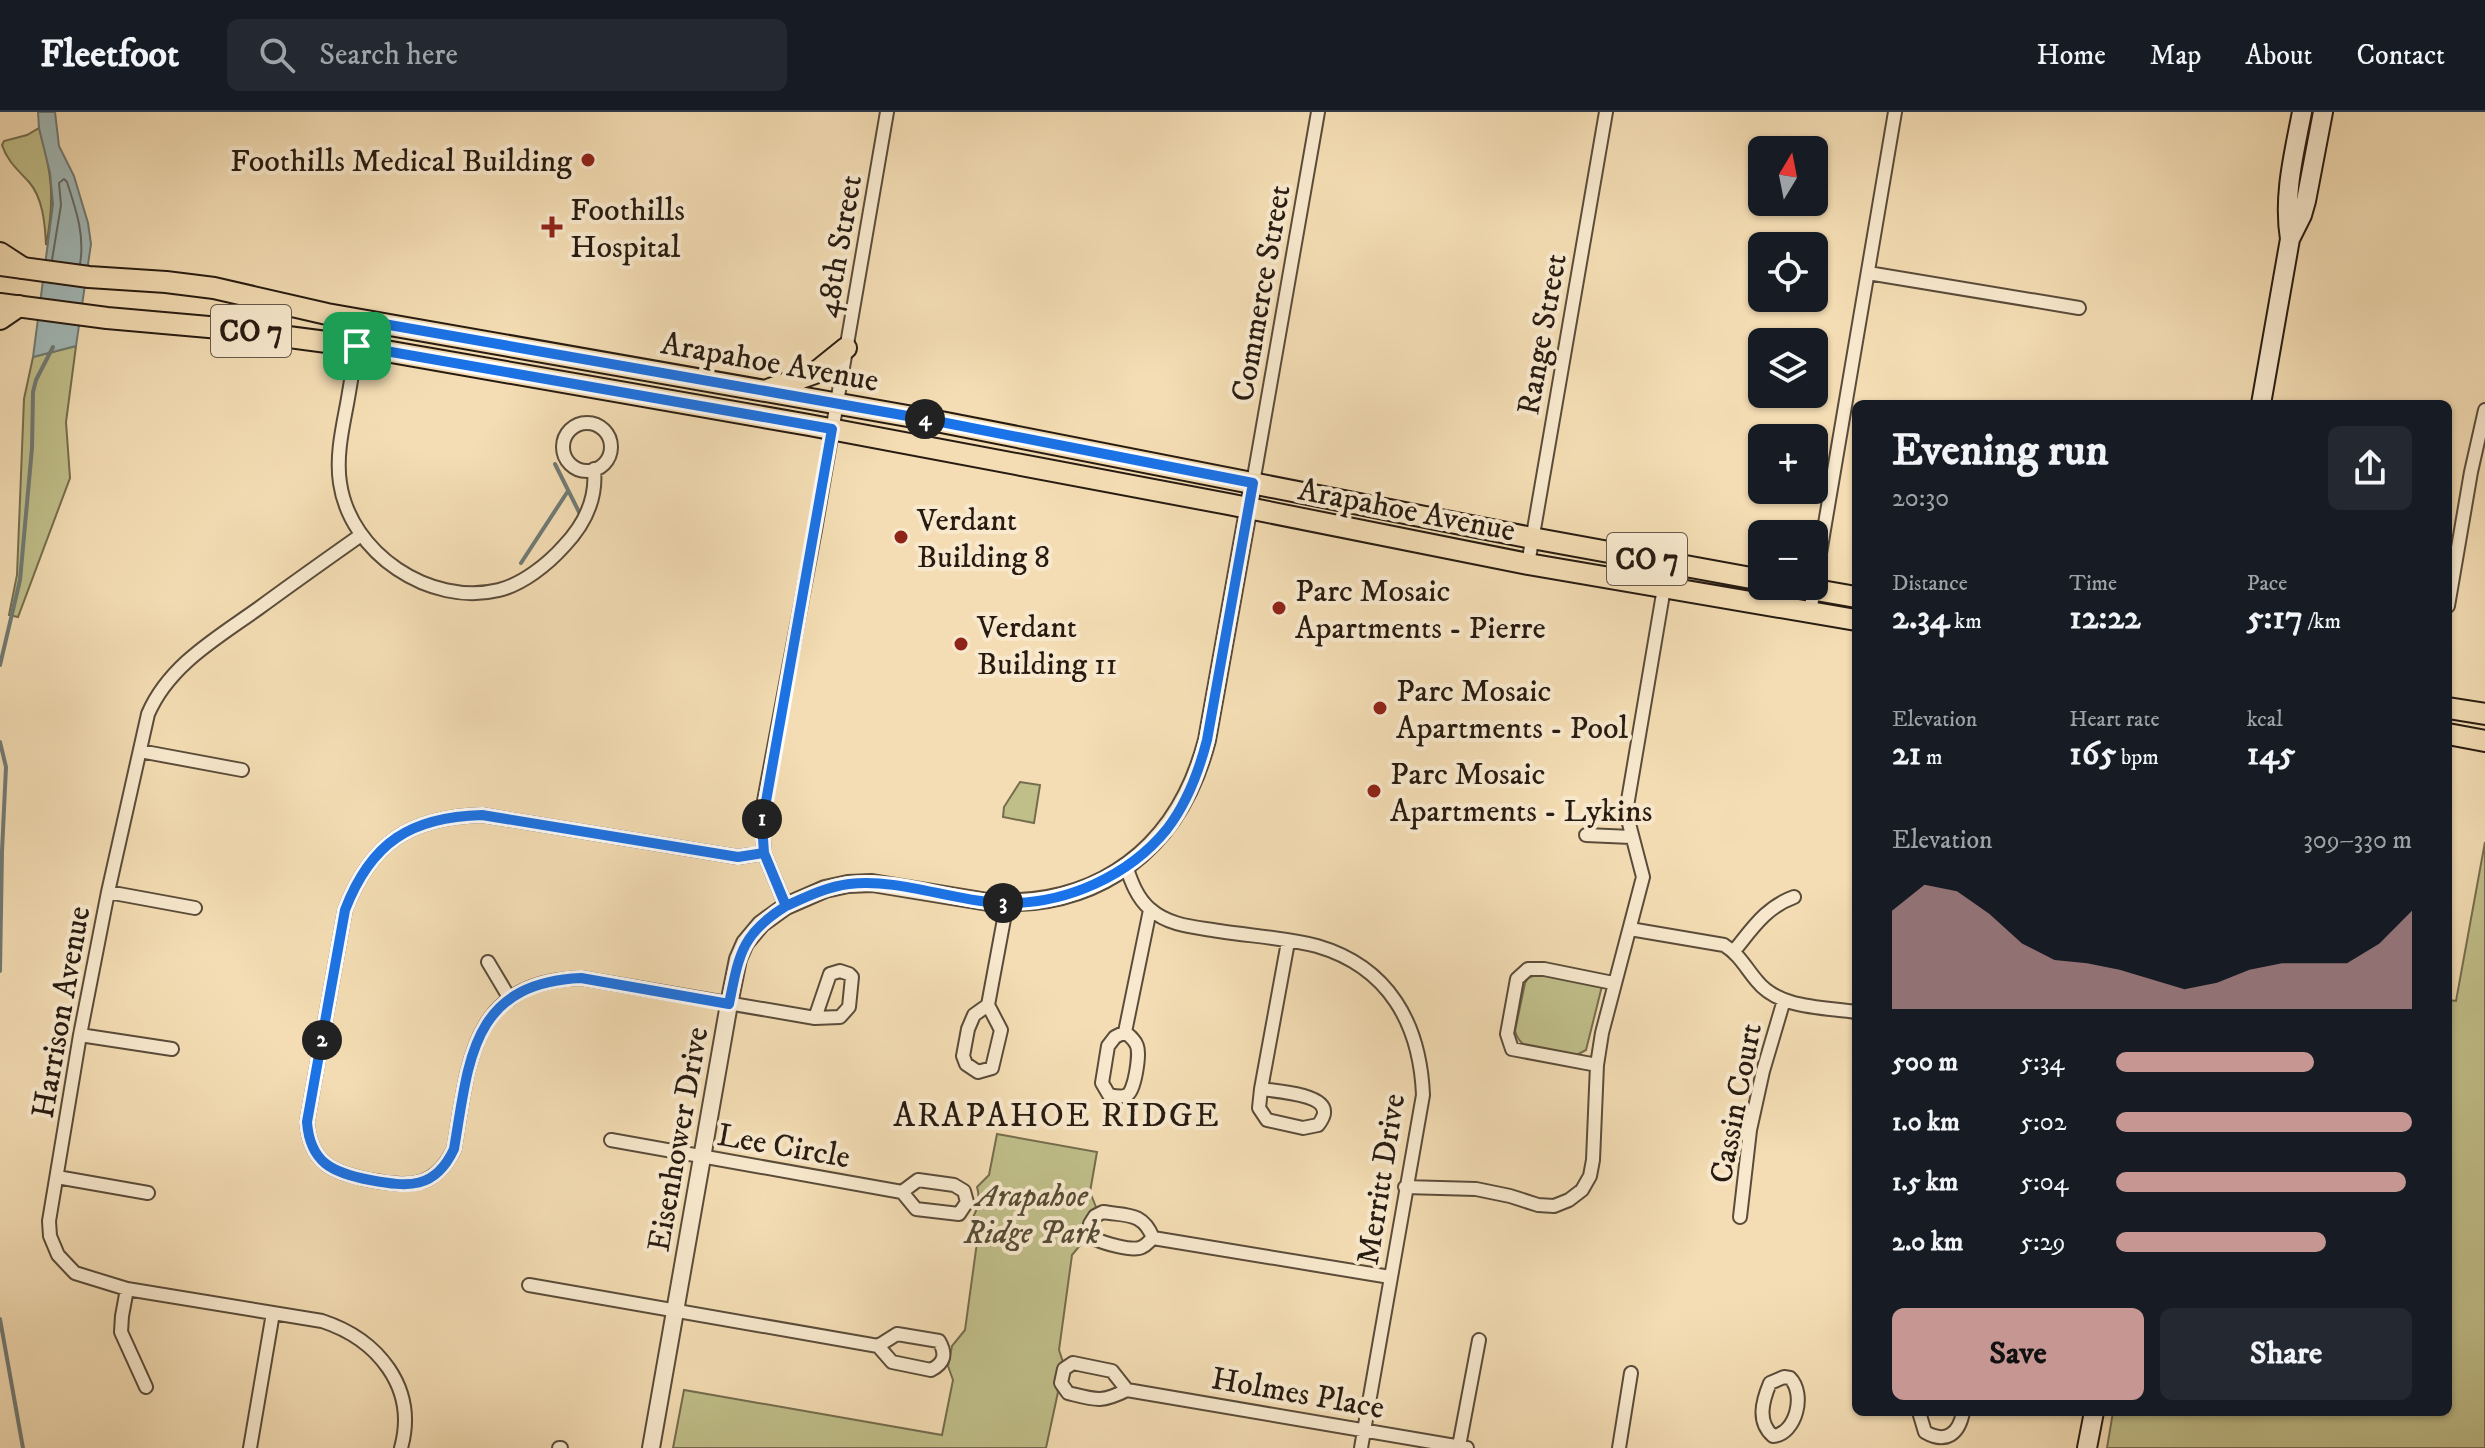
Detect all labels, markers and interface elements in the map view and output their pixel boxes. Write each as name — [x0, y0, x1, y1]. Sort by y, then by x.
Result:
search box — [227, 19, 787, 91]
text: Fleetfoot — [40, 31, 179, 79]
icon: search — [255, 33, 299, 77]
text: Search here — [319, 37, 458, 74]
text: Home — [2037, 38, 2106, 73]
text: Map — [2150, 38, 2201, 73]
text: About — [2245, 38, 2312, 73]
text: Contact — [2356, 38, 2445, 73]
north arrow — [1748, 136, 1828, 216]
map controls — [1748, 136, 1828, 600]
place label: Foothills Medical Building — [230, 142, 572, 182]
marker: Foothills Medical Building — [579, 151, 597, 169]
street label: 48th Street — [808, 172, 872, 321]
street label: Commerce Street — [1223, 182, 1301, 405]
place label: Foothills Hospital — [570, 191, 685, 268]
marker: Foothills Hospital — [541, 216, 563, 238]
button: locate — [1748, 232, 1828, 312]
street label: Range Street — [1509, 251, 1577, 418]
road number: CO 7 — [211, 305, 291, 357]
pin — [323, 312, 391, 380]
icon: arrive — [335, 324, 379, 368]
street label: Arapahoe Avenue — [658, 324, 882, 402]
button: layers — [1748, 328, 1828, 408]
pin: 4 — [905, 399, 945, 439]
text: 4 — [919, 405, 931, 432]
button: + — [1748, 424, 1828, 504]
text: Evening run — [1892, 424, 2109, 479]
button: share — [2328, 426, 2412, 510]
street label: Arapahoe Avenue — [1295, 470, 1518, 552]
text: 20:30 — [1892, 482, 1949, 515]
place label: Verdant Building 8 — [916, 501, 1050, 578]
button: − — [1748, 520, 1828, 600]
marker: Verdant Building 8 — [892, 528, 910, 546]
road number: CO 7 — [1607, 533, 1687, 585]
text: Distance — [1892, 570, 1968, 597]
text: Time — [2069, 570, 2117, 597]
text: Pace — [2247, 570, 2287, 597]
place label: Parc Mosaic Apartments - Pierre — [1295, 572, 1546, 649]
text: 2.34 — [1892, 597, 1950, 639]
text: 12:22 — [2069, 597, 2141, 639]
text: 5:17 — [2247, 597, 2303, 639]
marker: Parc Mosaic Apartments - Pierre — [1270, 599, 1288, 617]
place label: Verdant Building 11 — [976, 608, 1117, 685]
text: km — [1950, 608, 1982, 635]
text: /km — [2303, 608, 2341, 635]
marker: Verdant Building 11 — [952, 635, 970, 653]
place label: Parc Mosaic Apartments - Pool — [1396, 672, 1629, 749]
marker: Parc Mosaic Apartments - Pool — [1371, 699, 1389, 717]
text: Elevation — [1892, 706, 1977, 733]
text: Heart rate — [2069, 706, 2160, 733]
text: kcal — [2247, 706, 2283, 733]
text: 21 — [1892, 733, 1921, 775]
text: 165 — [2069, 733, 2116, 775]
text: 145 — [2247, 733, 2295, 775]
text: m — [1921, 744, 1942, 771]
text: bpm — [2116, 744, 2159, 771]
place label: Parc Mosaic Apartments - Lykins — [1390, 755, 1652, 832]
marker: Parc Mosaic Apartments - Lykins — [1365, 782, 1383, 800]
pin: 1 — [742, 799, 782, 839]
text: 1 — [758, 805, 766, 832]
text: Elevation — [1892, 824, 1993, 857]
text: 309–330 m — [2303, 824, 2412, 857]
pin: 3 — [983, 883, 1023, 923]
text: 3 — [999, 889, 1007, 916]
street label: Harrison Avenue — [24, 903, 100, 1122]
pin: 2 — [302, 1020, 342, 1060]
street label: Cassin Court — [1702, 1020, 1772, 1187]
street label: Eisenhower Drive — [640, 1024, 718, 1255]
text: 2 — [317, 1026, 327, 1053]
text: 500 m — [1892, 1046, 1958, 1079]
text: 5:34 — [2020, 1046, 2064, 1079]
street label: Merritt Drive — [1349, 1091, 1415, 1268]
district label: ARAPAHOE RIDGE — [893, 1095, 1221, 1137]
text: 1.0 km — [1892, 1106, 1960, 1139]
text: 5:02 — [2020, 1106, 2066, 1139]
street label: Lee Circle — [714, 1116, 853, 1178]
text: 1.5 km — [1892, 1166, 1958, 1199]
text: 5:04 — [2020, 1166, 2069, 1199]
park label: Arapahoe Ridge Park — [963, 1177, 1101, 1254]
text: 2.0 km — [1892, 1226, 1963, 1259]
text: 5:29 — [2020, 1226, 2065, 1259]
button: Save — [1892, 1308, 2144, 1400]
button: Share — [2160, 1308, 2412, 1400]
street label: Holmes Place — [1208, 1359, 1387, 1429]

